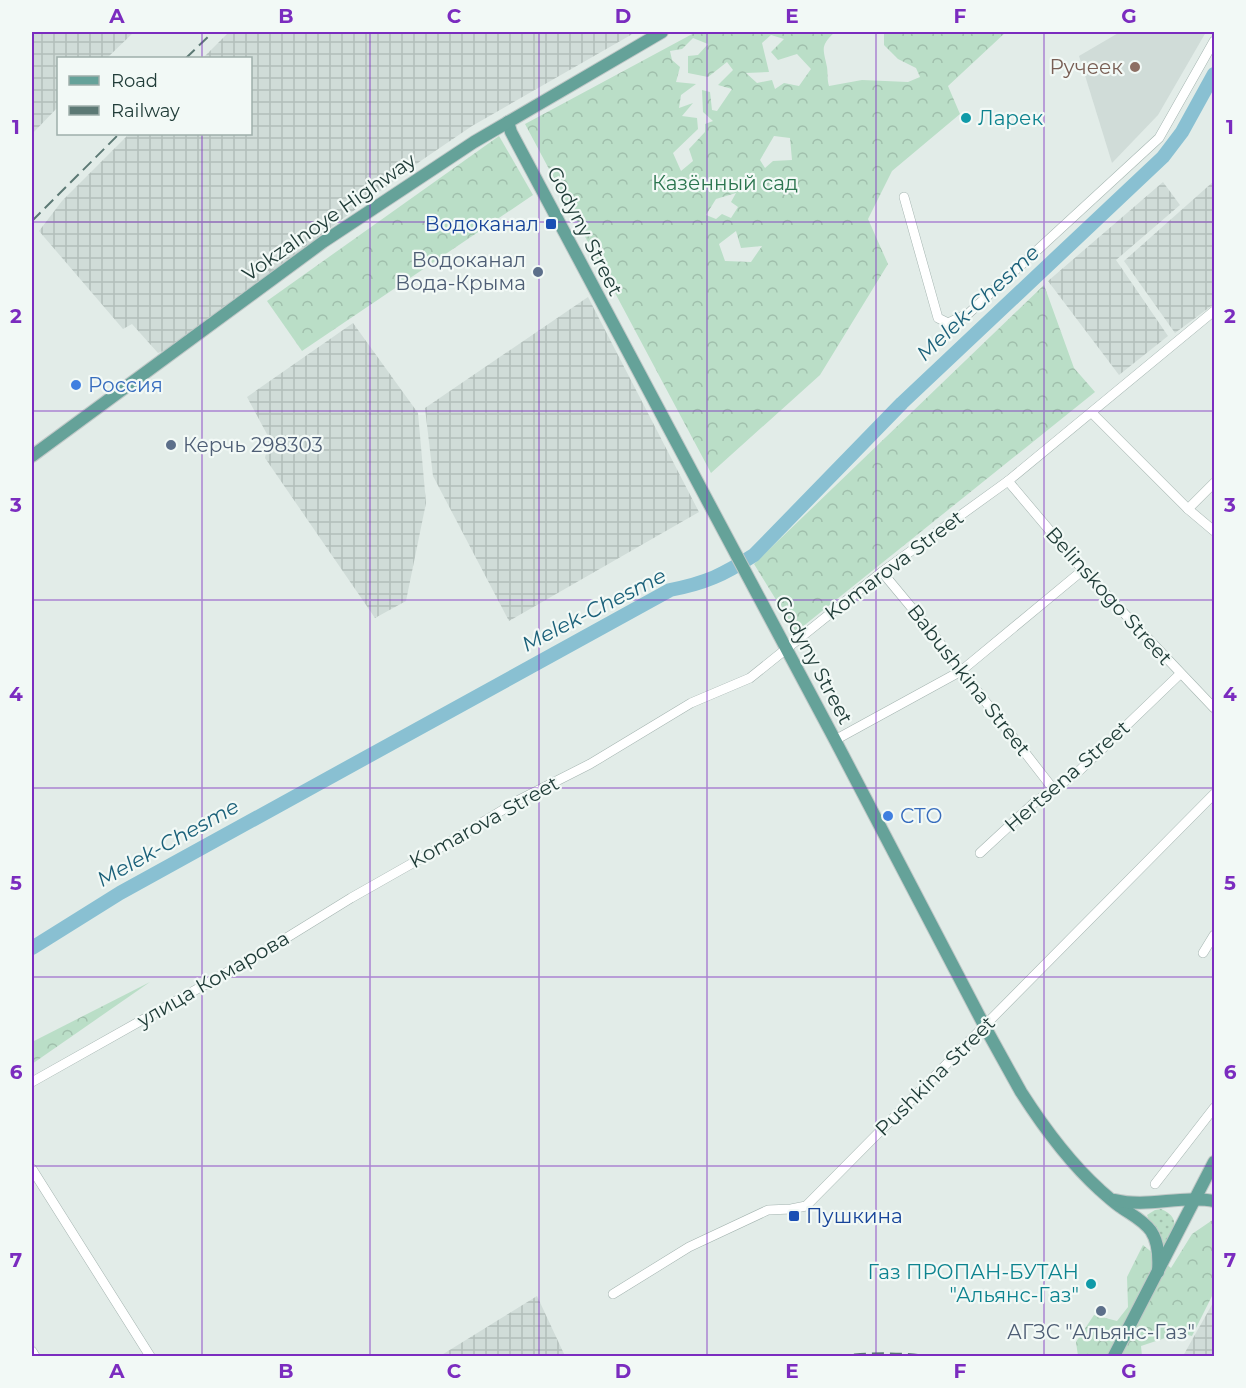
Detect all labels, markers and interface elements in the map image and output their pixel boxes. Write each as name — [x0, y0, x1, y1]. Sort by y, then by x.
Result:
text: A — [108, 4, 125, 28]
text: B — [278, 4, 294, 28]
text: C — [447, 4, 462, 28]
text: D — [615, 4, 631, 28]
text: E — [785, 4, 799, 28]
text: F — [954, 4, 967, 28]
text: G — [1121, 4, 1137, 28]
place label: Ручеек — [1049, 55, 1123, 79]
legend — [57, 57, 252, 135]
marker: Ручеек — [1128, 60, 1142, 74]
text: Road — [111, 70, 158, 92]
text: Railway — [111, 100, 180, 122]
place label: Ларек — [978, 106, 1043, 130]
marker: Ларек — [959, 111, 973, 125]
text: 1 — [12, 115, 20, 139]
text: 1 — [1226, 115, 1234, 139]
street label: Vokzalnoye Highway — [238, 148, 420, 286]
street label: Godyny Street — [542, 162, 628, 300]
park label: Казённый сад — [652, 171, 798, 195]
place label: Водоканал — [425, 212, 539, 236]
marker: Водоканал — [544, 217, 558, 231]
water label: Melek-Chesme — [911, 239, 1044, 366]
place label: Водоканал Вода-Крыма — [395, 248, 526, 295]
marker: Водоканал Вода-Крыма — [531, 265, 545, 279]
text: 2 — [10, 304, 22, 328]
text: 2 — [1224, 304, 1236, 328]
place label: Россия — [88, 373, 163, 397]
marker: Россия — [69, 378, 83, 392]
place label: Керчь 298303 — [183, 433, 323, 457]
marker: Керчь 298303 — [164, 438, 178, 452]
text: 3 — [9, 493, 22, 517]
text: 3 — [1223, 493, 1236, 517]
street label: Komarova Street — [820, 505, 968, 625]
street label: Belinskogo Street — [1041, 522, 1177, 670]
water label: Melek-Chesme — [517, 562, 670, 657]
street label: Godyny Street — [770, 592, 858, 728]
street label: Babushkina Street — [902, 600, 1036, 760]
text: 4 — [9, 682, 23, 706]
text: 4 — [1223, 682, 1237, 706]
street label: Hertsena Street — [1000, 715, 1134, 837]
street label: Komarova Street — [405, 771, 563, 873]
water label: Melek-Chesme — [92, 793, 243, 892]
place label: СТО — [900, 804, 943, 828]
marker: СТО — [881, 809, 895, 823]
text: 5 — [10, 871, 22, 895]
text: 5 — [1224, 871, 1236, 895]
street label: улица Комарова — [132, 926, 293, 1033]
street label: Pushkina Street — [870, 1011, 1000, 1141]
text: 6 — [10, 1060, 23, 1084]
text: 6 — [1224, 1060, 1237, 1084]
place label: Пушкина — [806, 1204, 903, 1228]
marker: Пушкина — [787, 1209, 801, 1223]
text: 7 — [10, 1248, 22, 1272]
text: 7 — [1224, 1248, 1236, 1272]
place label: Газ ПРОПАН-БУТАН "Альянс-Газ" — [867, 1260, 1079, 1307]
marker: Газ ПРОПАН-БУТАН "Альянс-Газ" — [1084, 1277, 1098, 1291]
marker: АГЗС "Альянс-Газ" — [1094, 1304, 1108, 1318]
place label: АГЗС "Альянс-Газ" — [1007, 1320, 1195, 1344]
text: A — [108, 1359, 125, 1383]
text: B — [278, 1359, 294, 1383]
text: C — [447, 1359, 462, 1383]
text: D — [615, 1359, 631, 1383]
text: E — [785, 1359, 799, 1383]
text: F — [954, 1359, 967, 1383]
text: G — [1121, 1359, 1137, 1383]

